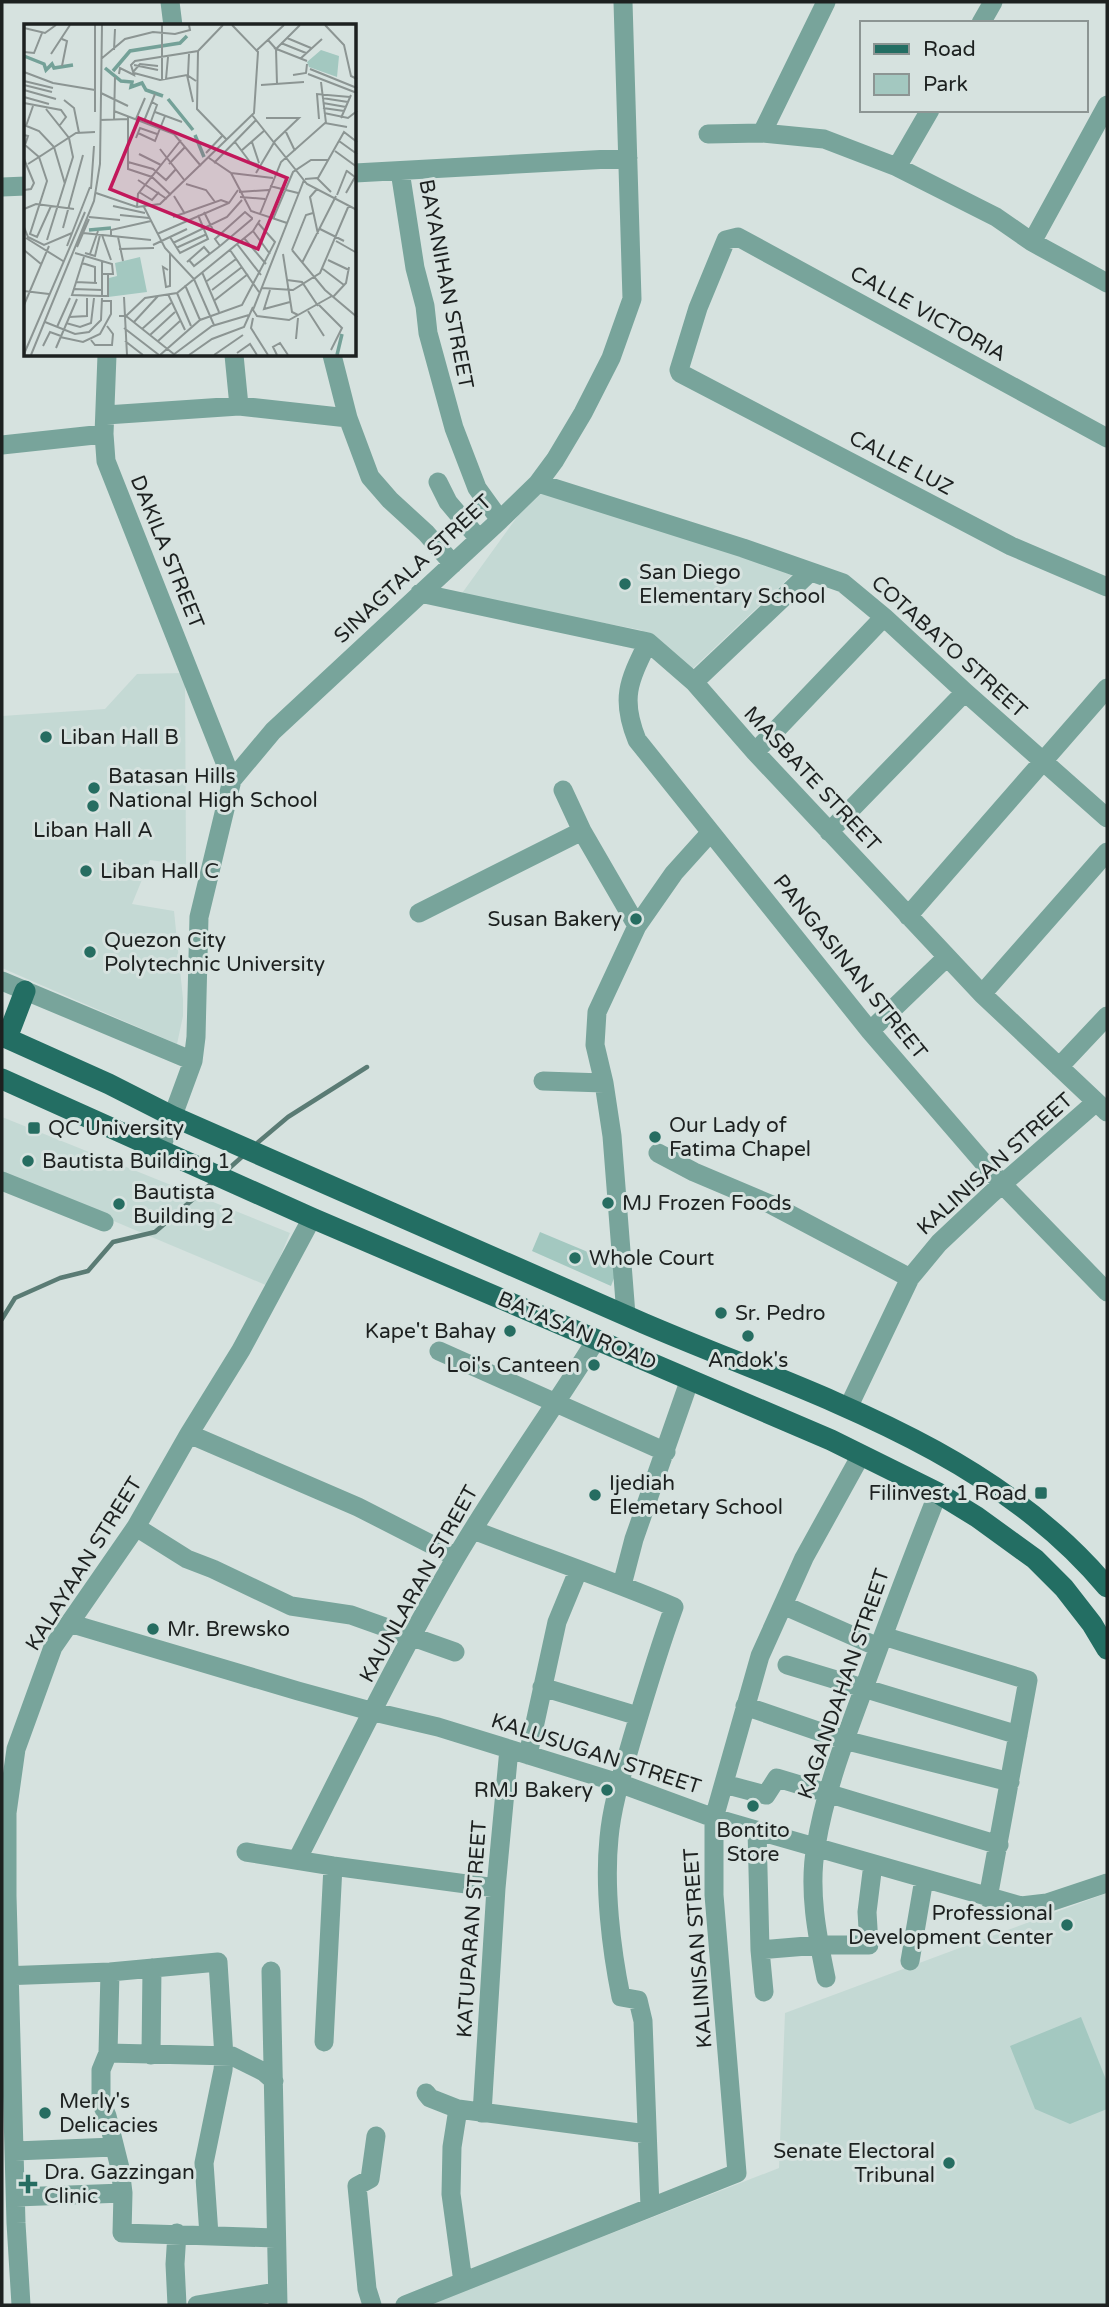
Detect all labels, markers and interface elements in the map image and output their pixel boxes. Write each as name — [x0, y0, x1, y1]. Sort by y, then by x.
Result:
legend — [860, 21, 1088, 112]
inset map — [24, 24, 357, 357]
text: Road — [923, 37, 976, 62]
text: Park — [923, 72, 968, 97]
street label: BAYANIHAN STREET — [413, 177, 479, 391]
street label: CALLE VICTORIA — [846, 261, 1010, 367]
street label: CALLE LUZ — [845, 425, 957, 501]
street label: DAKILA STREET — [125, 472, 209, 633]
street label: SINAGTALA STREET — [329, 489, 497, 649]
place label: San Diego Elementary School — [639, 560, 826, 609]
street label: COTABATO STREET — [866, 570, 1032, 724]
marker: San Diego Elementary School — [617, 576, 633, 592]
street label: MASBATE STREET — [738, 701, 886, 857]
place label: Liban Hall B — [60, 725, 179, 750]
marker: Liban Hall B — [38, 729, 54, 745]
place label: Batasan Hills National High School — [108, 764, 318, 813]
marker: Batasan Hills National High School — [86, 780, 102, 796]
marker: Liban Hall A — [85, 798, 101, 814]
place label: Liban Hall A — [33, 818, 153, 843]
place label: Liban Hall C — [100, 859, 219, 884]
marker: Liban Hall C — [78, 863, 94, 879]
street label: PANGASINAN STREET — [768, 870, 932, 1065]
place label: Susan Bakery — [488, 907, 622, 932]
marker: Susan Bakery — [628, 911, 644, 927]
place label: Quezon City Polytechnic University — [104, 928, 325, 977]
marker: Quezon City Polytechnic University — [82, 944, 98, 960]
street label: KALINISAN STREET — [912, 1087, 1078, 1240]
place label: Our Lady of Fatima Chapel — [669, 1113, 811, 1162]
place label: QC University — [48, 1116, 184, 1141]
marker: QC University — [26, 1120, 42, 1136]
marker: Our Lady of Fatima Chapel — [647, 1129, 663, 1145]
place label: Bautista Building 1 — [42, 1149, 230, 1174]
marker: Bautista Building 1 — [20, 1153, 36, 1169]
place label: Bautista Building 2 — [133, 1180, 234, 1229]
place label: MJ Frozen Foods — [622, 1191, 792, 1216]
marker: MJ Frozen Foods — [600, 1195, 616, 1211]
marker: Bautista Building 2 — [111, 1196, 127, 1212]
place label: Whole Court — [589, 1246, 714, 1271]
marker: Whole Court — [567, 1250, 583, 1266]
street label: BATASAN ROAD — [494, 1286, 660, 1376]
place label: Sr. Pedro — [735, 1301, 826, 1326]
marker: Sr. Pedro — [713, 1305, 729, 1321]
place label: Kape't Bahay — [365, 1319, 496, 1344]
marker: Kape't Bahay — [502, 1323, 518, 1339]
marker: Andok's — [740, 1328, 756, 1344]
place label: Andok's — [708, 1348, 788, 1373]
place label: Loi's Canteen — [446, 1353, 580, 1378]
marker: Loi's Canteen — [586, 1357, 602, 1373]
place label: Ijediah Elemetary School — [609, 1471, 783, 1520]
street label: KALAYAAN STREET — [20, 1472, 148, 1656]
street label: KAUNLARAN STREET — [354, 1481, 484, 1687]
place label: Filinvest 1 Road — [868, 1481, 1027, 1506]
marker: Filinvest 1 Road — [1033, 1485, 1049, 1501]
marker: Ijediah Elemetary School — [587, 1487, 603, 1503]
street label: KAGANDAHAN STREET — [793, 1565, 895, 1802]
place label: Mr. Brewsko — [167, 1617, 290, 1642]
marker: Mr. Brewsko — [145, 1621, 161, 1637]
street label: KALUSUGAN STREET — [488, 1708, 704, 1800]
place label: RMJ Bakery — [474, 1778, 593, 1803]
marker: RMJ Bakery — [599, 1782, 615, 1798]
marker: Bontito Store — [745, 1798, 761, 1814]
place label: Bontito Store — [716, 1818, 790, 1867]
street label: KATUPARAN STREET — [452, 1819, 492, 2039]
street label: KALINISAN STREET — [679, 1847, 717, 2049]
place label: Professional Development Center — [848, 1901, 1053, 1950]
marker: Professional Development Center — [1059, 1917, 1075, 1933]
place label: Merly's Delicacies — [59, 2089, 158, 2138]
marker: Merly's Delicacies — [37, 2105, 53, 2121]
place label: Senate Electoral Tribunal — [773, 2139, 935, 2188]
marker: Senate Electoral Tribunal — [941, 2155, 957, 2171]
place label: Dra. Gazzingan Clinic — [44, 2160, 195, 2209]
marker: Dra. Gazzingan Clinic — [18, 2174, 38, 2194]

